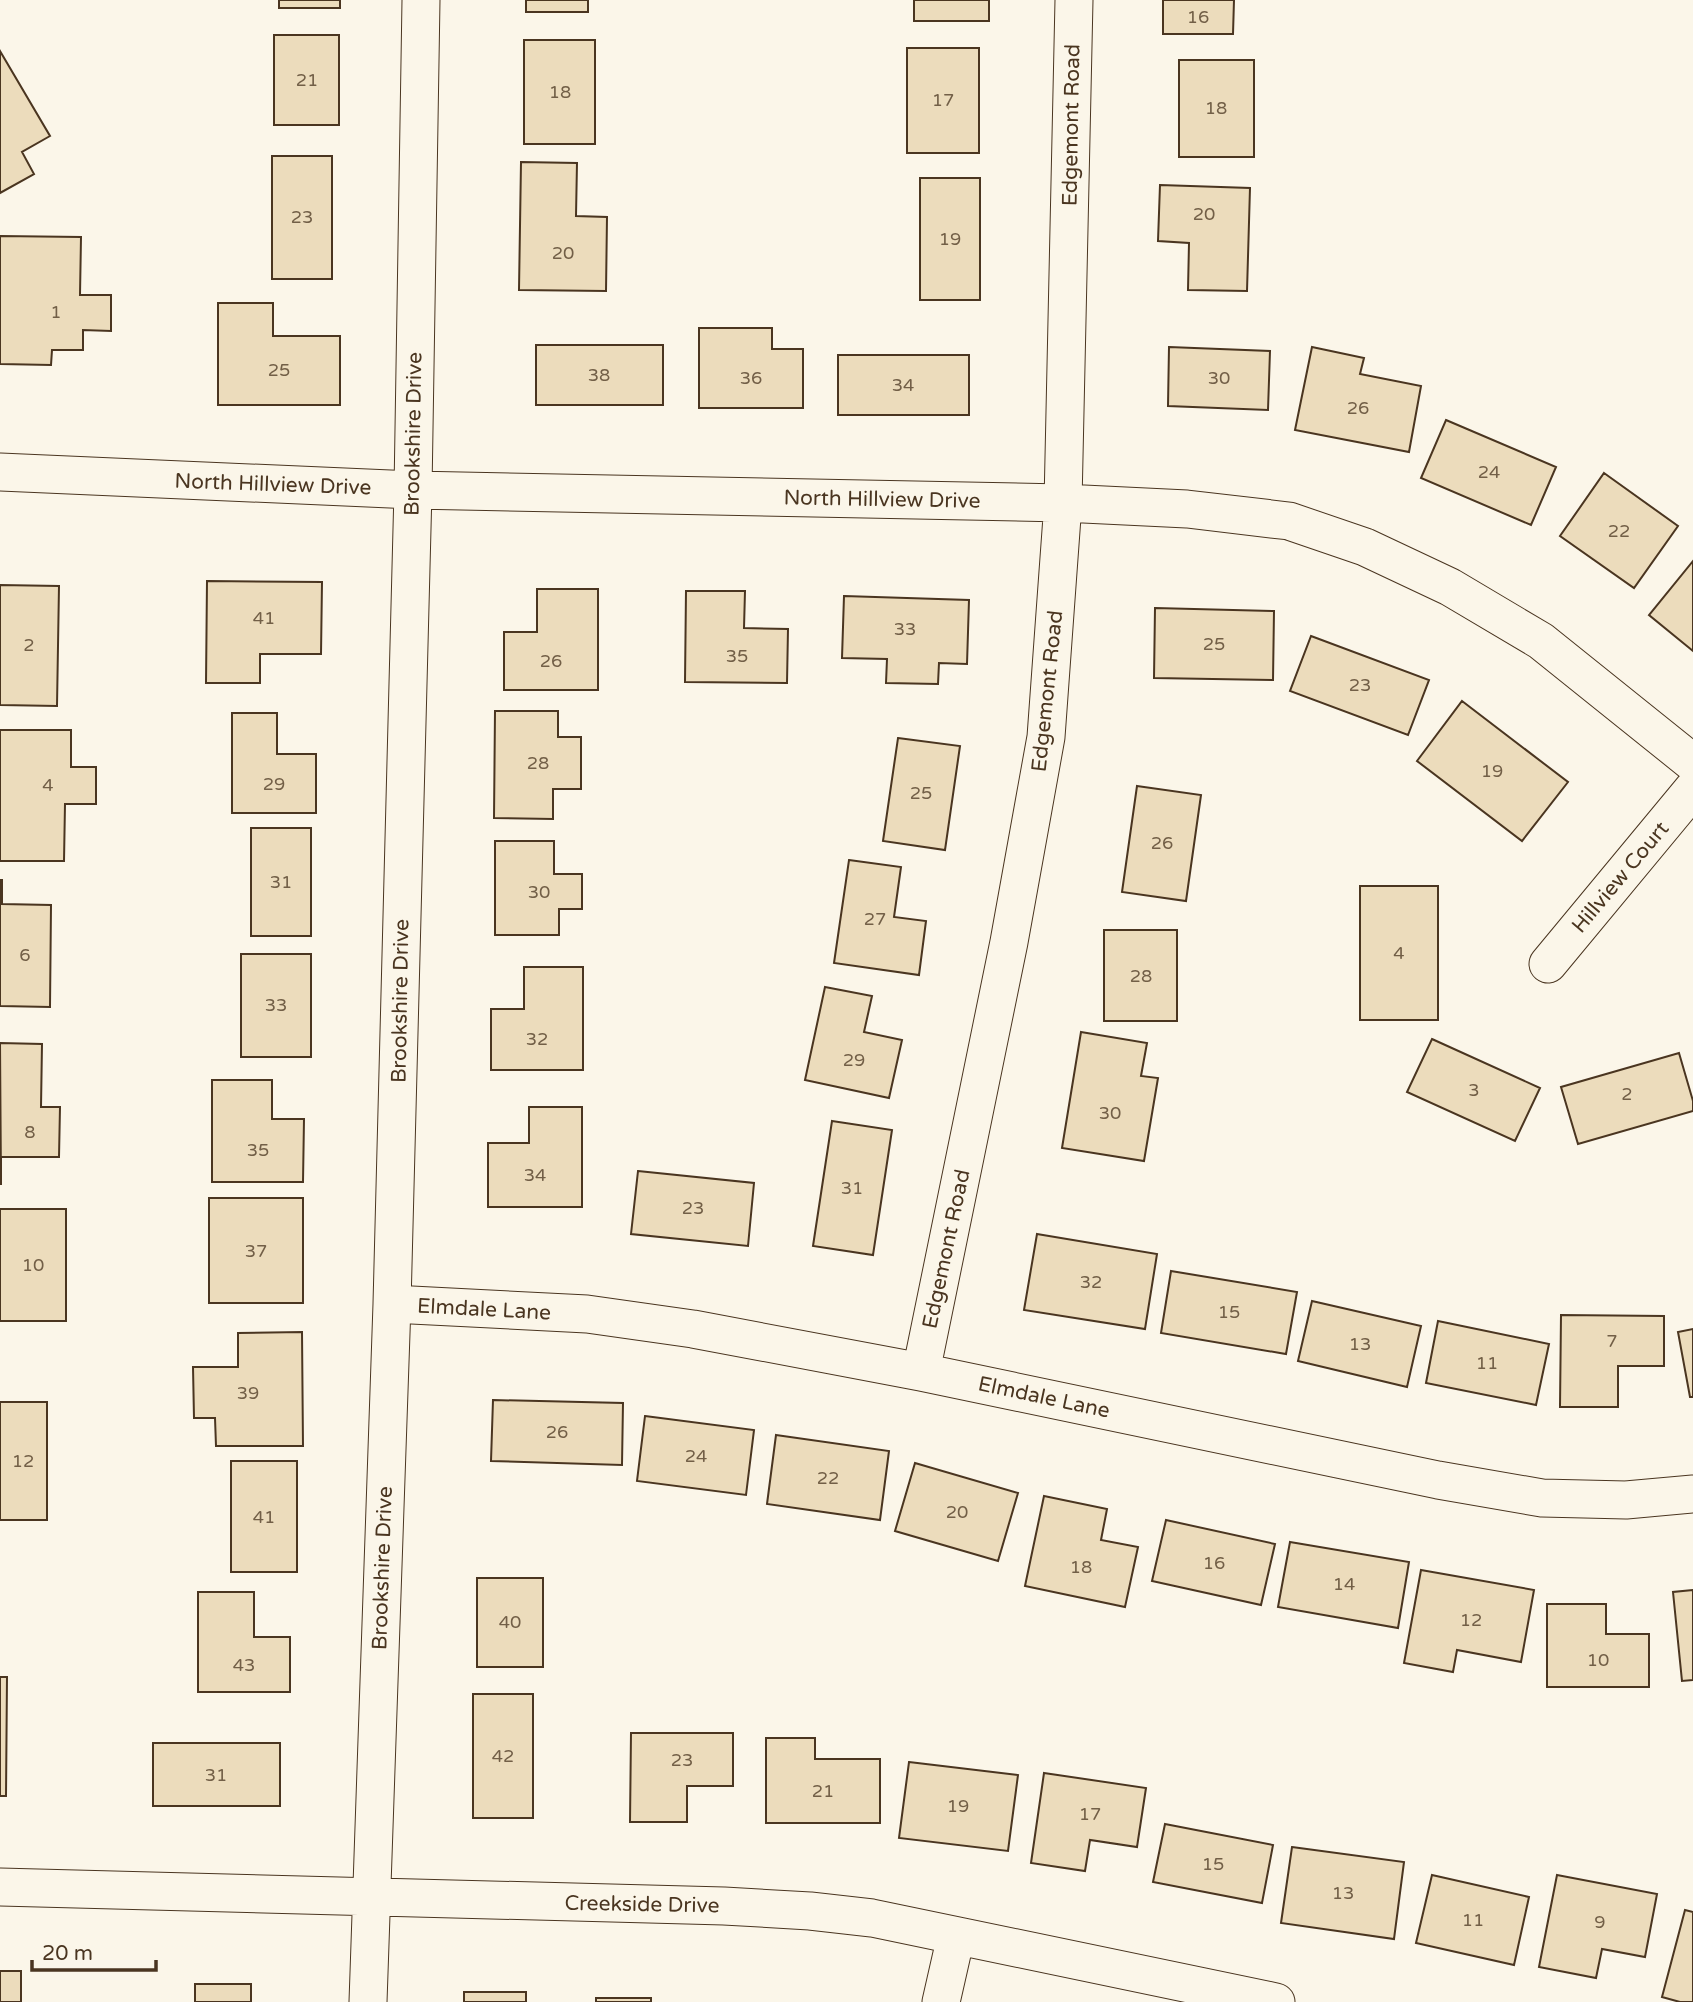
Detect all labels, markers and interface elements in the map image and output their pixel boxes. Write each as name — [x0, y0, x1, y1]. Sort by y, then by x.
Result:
house number: 16 — [1187, 6, 1209, 28]
street label: Edgemont Road — [1058, 44, 1085, 206]
house number: 21 — [296, 69, 318, 91]
house number: 18 — [549, 81, 571, 103]
house number: 17 — [932, 89, 954, 111]
house number: 18 — [1205, 97, 1227, 119]
house number: 20 — [1193, 203, 1215, 225]
house number: 23 — [291, 206, 313, 228]
house number: 19 — [939, 228, 961, 250]
house number: 20 — [552, 242, 574, 264]
house number: 1 — [50, 301, 62, 323]
street label: Brookshire Drive — [400, 352, 427, 516]
house number: 25 — [268, 359, 290, 381]
house number: 38 — [588, 364, 610, 386]
house number: 36 — [740, 367, 762, 389]
house number: 30 — [1208, 367, 1230, 389]
house number: 34 — [892, 374, 914, 396]
house number: 26 — [1347, 397, 1369, 419]
house number: 24 — [1478, 461, 1500, 483]
street label: North Hillview Drive — [174, 469, 372, 500]
street label: North Hillview Drive — [783, 485, 981, 514]
house number: 22 — [1608, 520, 1630, 542]
house number: 41 — [253, 607, 275, 629]
street label: Edgemont Road — [1027, 609, 1068, 773]
house number: 33 — [894, 618, 916, 640]
house number: 25 — [1203, 633, 1225, 655]
house number: 2 — [23, 634, 35, 656]
house number: 35 — [726, 645, 748, 667]
house number: 26 — [540, 650, 562, 672]
house number: 23 — [1349, 674, 1371, 696]
house number: 28 — [527, 752, 549, 774]
house number: 19 — [1481, 760, 1503, 782]
house number: 29 — [263, 773, 285, 795]
house number: 4 — [42, 774, 54, 796]
house number: 25 — [910, 782, 932, 804]
street label: Hillview Court — [1567, 817, 1674, 938]
house number: 26 — [1151, 832, 1173, 854]
house number: 31 — [270, 871, 292, 893]
house number: 30 — [528, 881, 550, 903]
house number: 27 — [864, 908, 886, 930]
street label: Brookshire Drive — [387, 919, 414, 1083]
house number: 4 — [1393, 942, 1405, 964]
house number: 6 — [19, 944, 31, 966]
house number: 28 — [1130, 965, 1152, 987]
house number: 33 — [265, 994, 287, 1016]
house number: 32 — [526, 1028, 548, 1050]
house number: 29 — [843, 1049, 865, 1071]
house number: 3 — [1468, 1079, 1480, 1101]
house number: 2 — [1621, 1083, 1633, 1105]
house number: 30 — [1099, 1102, 1121, 1124]
house number: 8 — [24, 1121, 36, 1143]
house number: 35 — [247, 1139, 269, 1161]
house number: 34 — [524, 1164, 546, 1186]
street label: Edgemont Road — [917, 1167, 976, 1331]
house number: 31 — [841, 1177, 863, 1199]
house number: 23 — [682, 1197, 704, 1219]
house number: 37 — [245, 1240, 267, 1262]
house number: 10 — [22, 1254, 44, 1276]
house number: 32 — [1080, 1271, 1102, 1293]
street label: Elmdale Lane — [416, 1294, 552, 1325]
house number: 15 — [1218, 1301, 1240, 1323]
house number: 7 — [1606, 1330, 1618, 1352]
house number: 13 — [1349, 1333, 1371, 1355]
house number: 11 — [1476, 1352, 1498, 1374]
street label: Elmdale Lane — [976, 1371, 1112, 1424]
house number: 39 — [237, 1382, 259, 1404]
house number: 26 — [546, 1421, 568, 1443]
house number: 24 — [685, 1445, 707, 1467]
house number: 12 — [12, 1450, 34, 1472]
house number: 22 — [817, 1467, 839, 1489]
street label: Brookshire Drive — [367, 1486, 398, 1650]
house number: 20 — [946, 1501, 968, 1523]
house number: 41 — [253, 1506, 275, 1528]
house number: 16 — [1203, 1552, 1225, 1574]
house number: 18 — [1070, 1556, 1092, 1578]
house number: 14 — [1333, 1573, 1355, 1595]
house number: 12 — [1460, 1609, 1482, 1631]
house number: 40 — [499, 1611, 521, 1633]
house number: 10 — [1587, 1649, 1609, 1671]
house number: 43 — [233, 1654, 255, 1676]
house number: 42 — [492, 1745, 514, 1767]
house number: 23 — [671, 1749, 693, 1771]
house number: 31 — [205, 1764, 227, 1786]
house number: 21 — [812, 1780, 834, 1802]
house number: 19 — [947, 1795, 969, 1817]
house number: 17 — [1079, 1803, 1101, 1825]
house number: 15 — [1202, 1853, 1224, 1875]
house number: 13 — [1332, 1882, 1354, 1904]
street label: Creekside Drive — [564, 1891, 720, 1918]
house number: 11 — [1462, 1909, 1484, 1931]
house number: 9 — [1594, 1911, 1606, 1933]
scale bar — [32, 1928, 156, 1972]
text: 20 m — [42, 1941, 93, 1966]

